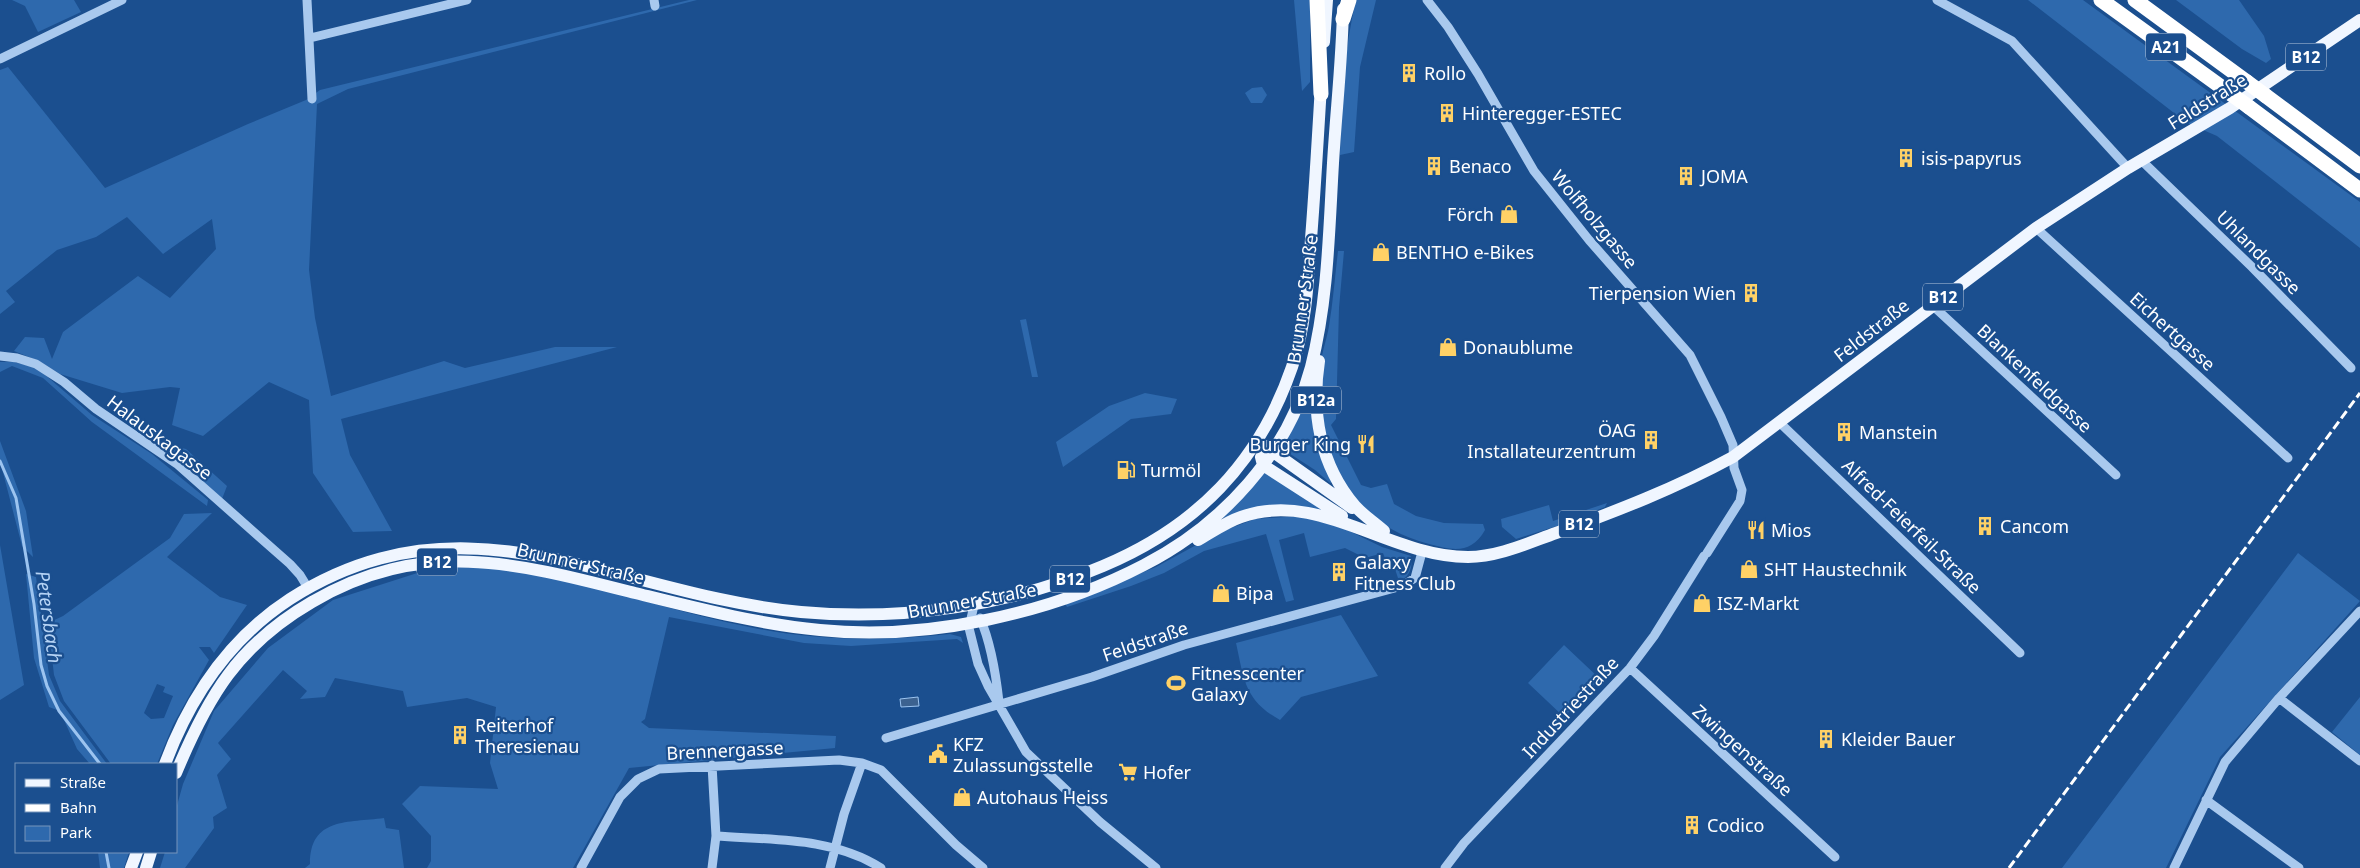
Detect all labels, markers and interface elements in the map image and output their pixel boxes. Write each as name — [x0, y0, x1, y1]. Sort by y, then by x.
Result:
road number: A21 — [2146, 34, 2186, 61]
road number: B12 — [2286, 44, 2326, 70]
place label: Rollo — [1424, 61, 1466, 85]
building icon: Rollo — [1398, 62, 1420, 84]
street label: Feldstraße — [2163, 67, 2251, 135]
place label: Hinteregger-ESTEC — [1462, 101, 1622, 125]
building icon: Hinteregger-ESTEC — [1436, 102, 1458, 124]
place label: isis-papyrus — [1921, 146, 2022, 170]
building icon: isis-papyrus — [1895, 147, 1917, 169]
place label: Benaco — [1449, 154, 1512, 178]
building icon: Benaco — [1423, 155, 1445, 177]
place label: JOMA — [1699, 164, 1748, 188]
street label: Wolfholzgasse — [1547, 165, 1643, 273]
building icon: JOMA — [1675, 165, 1697, 187]
place label: Förch — [1447, 202, 1494, 226]
shop icon: Förch — [1498, 203, 1520, 225]
street label: Uhlandgasse — [2212, 205, 2306, 299]
street label: Brunner Straße — [1281, 233, 1323, 365]
place label: BENTHO e-Bikes — [1396, 240, 1534, 264]
shop icon: BENTHO e-Bikes — [1370, 241, 1392, 263]
place label: Tierpension Wien — [1589, 281, 1736, 305]
building icon: Tierpension Wien — [1740, 282, 1762, 304]
road number: B12 — [1923, 284, 1963, 310]
street label: Eichertgasse — [2125, 286, 2221, 376]
street label: Feldstraße — [1829, 293, 1913, 367]
street label: Blankenfeldgasse — [1972, 318, 2098, 438]
place label: Donaublume — [1463, 335, 1573, 359]
shop icon: Donaublume — [1437, 336, 1459, 358]
road number: B12a — [1291, 386, 1341, 414]
street label: Halauskagasse — [102, 389, 218, 485]
place label: ÖAG Installateurzentrum — [1467, 418, 1636, 463]
place label: Manstein — [1859, 420, 1938, 444]
building icon: Manstein — [1833, 421, 1855, 443]
building icon: ÖAG Installateurzentrum — [1640, 429, 1662, 451]
place label: Burger King — [1250, 432, 1351, 456]
restaurant icon: Burger King — [1355, 433, 1377, 455]
street label: Alfred-Feierfeil-Straße — [1837, 453, 1987, 599]
place label: Turmöl — [1141, 458, 1201, 482]
fuel station icon: Turmöl — [1115, 459, 1137, 481]
road number: B12 — [1559, 510, 1599, 538]
place label: Cancom — [2000, 514, 2069, 538]
building icon: Cancom — [1974, 515, 1996, 537]
place label: Mios — [1771, 518, 1811, 542]
restaurant icon: Mios — [1745, 519, 1767, 541]
street label: Brunner Straße — [515, 537, 647, 589]
road number: B12 — [417, 548, 457, 576]
place label: Galaxy Fitness Club — [1354, 550, 1456, 595]
place label: SHT Haustechnik — [1764, 557, 1907, 581]
shop icon: SHT Haustechnik — [1738, 558, 1760, 580]
building icon: Galaxy Fitness Club — [1328, 561, 1350, 583]
road number: B12 — [1050, 566, 1090, 592]
water label: Petersbach — [30, 569, 68, 665]
street label: Brunner Straße — [906, 577, 1038, 623]
place label: Bipa — [1236, 581, 1274, 605]
shop icon: Bipa — [1210, 582, 1232, 604]
place label: ISZ-Markt — [1717, 591, 1800, 615]
shop icon: ISZ-Markt — [1691, 592, 1713, 614]
street label: Feldstraße — [1099, 615, 1191, 667]
street label: Industriestraße — [1517, 651, 1623, 763]
place label: Fitnesscenter Galaxy — [1191, 661, 1305, 706]
sports icon: Fitnesscenter Galaxy — [1165, 672, 1187, 694]
street label: Zwingenstraße — [1688, 699, 1798, 801]
place label: Reiterhof Theresienau — [475, 713, 579, 758]
building icon: Reiterhof Theresienau — [449, 724, 471, 746]
place label: Kleider Bauer — [1841, 727, 1956, 751]
building icon: Kleider Bauer — [1815, 728, 1837, 750]
place label: KFZ Zulassungsstelle — [953, 732, 1093, 777]
street label: Brennergasse — [666, 735, 784, 765]
public building icon: KFZ Zulassungsstelle — [927, 743, 949, 765]
place label: Hofer — [1143, 760, 1192, 784]
supermarket icon: Hofer — [1117, 761, 1139, 783]
legend — [15, 763, 178, 853]
text: Straße — [60, 772, 106, 792]
place label: Autohaus Heiss — [977, 785, 1108, 809]
shop icon: Autohaus Heiss — [951, 786, 973, 808]
text: Bahn — [60, 797, 97, 817]
place label: Codico — [1707, 813, 1765, 837]
building icon: Codico — [1681, 814, 1703, 836]
text: Park — [60, 822, 92, 842]

